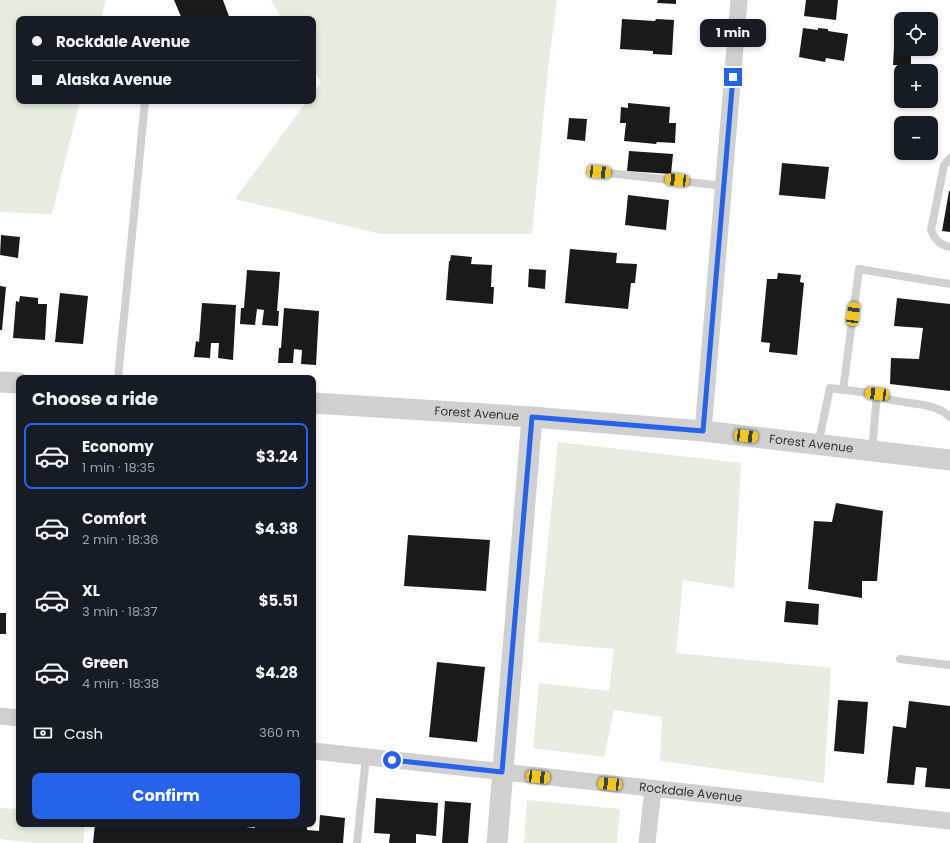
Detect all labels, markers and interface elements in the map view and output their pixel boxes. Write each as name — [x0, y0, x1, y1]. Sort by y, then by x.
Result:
map controls — [894, 12, 938, 160]
button: locate — [894, 12, 938, 56]
callout: 1 min — [700, 19, 766, 47]
text: 1 min — [716, 23, 750, 42]
text: Rockdale Avenue — [56, 31, 190, 52]
button: + — [894, 64, 938, 108]
route end — [724, 68, 742, 86]
text: Alaska Avenue — [56, 69, 172, 90]
button: − — [894, 116, 938, 160]
car — [586, 165, 612, 179]
car — [664, 173, 690, 187]
car — [845, 301, 861, 327]
text: Choose a ride — [32, 386, 158, 411]
car — [864, 387, 890, 401]
street label: Forest Avenue — [434, 402, 519, 424]
car — [733, 429, 759, 443]
street label: Forest Avenue — [768, 430, 854, 457]
text: Economy — [82, 436, 154, 457]
icon: car — [34, 438, 70, 474]
text: $3.24 — [256, 446, 298, 467]
text: 1 min · 18:35 — [82, 458, 155, 477]
text: Comfort — [82, 508, 146, 529]
icon: car — [34, 510, 70, 546]
text: $4.38 — [255, 518, 298, 539]
text: 2 min · 18:36 — [82, 530, 159, 549]
text: XL — [82, 580, 100, 601]
icon: car — [34, 582, 70, 618]
text: $5.51 — [259, 590, 298, 611]
text: 3 min · 18:37 — [82, 602, 158, 621]
text: Green — [82, 652, 128, 673]
icon: car — [34, 654, 70, 690]
text: $4.28 — [255, 662, 298, 683]
text: 4 min · 18:38 — [82, 674, 159, 693]
icon: cash — [32, 722, 54, 744]
text: Cash — [64, 723, 103, 744]
text: 360 m — [259, 723, 300, 742]
route start — [383, 751, 401, 769]
car — [525, 770, 551, 784]
button: Confirm — [32, 773, 300, 819]
car — [597, 777, 623, 791]
street label: Rockdale Avenue — [638, 778, 743, 806]

